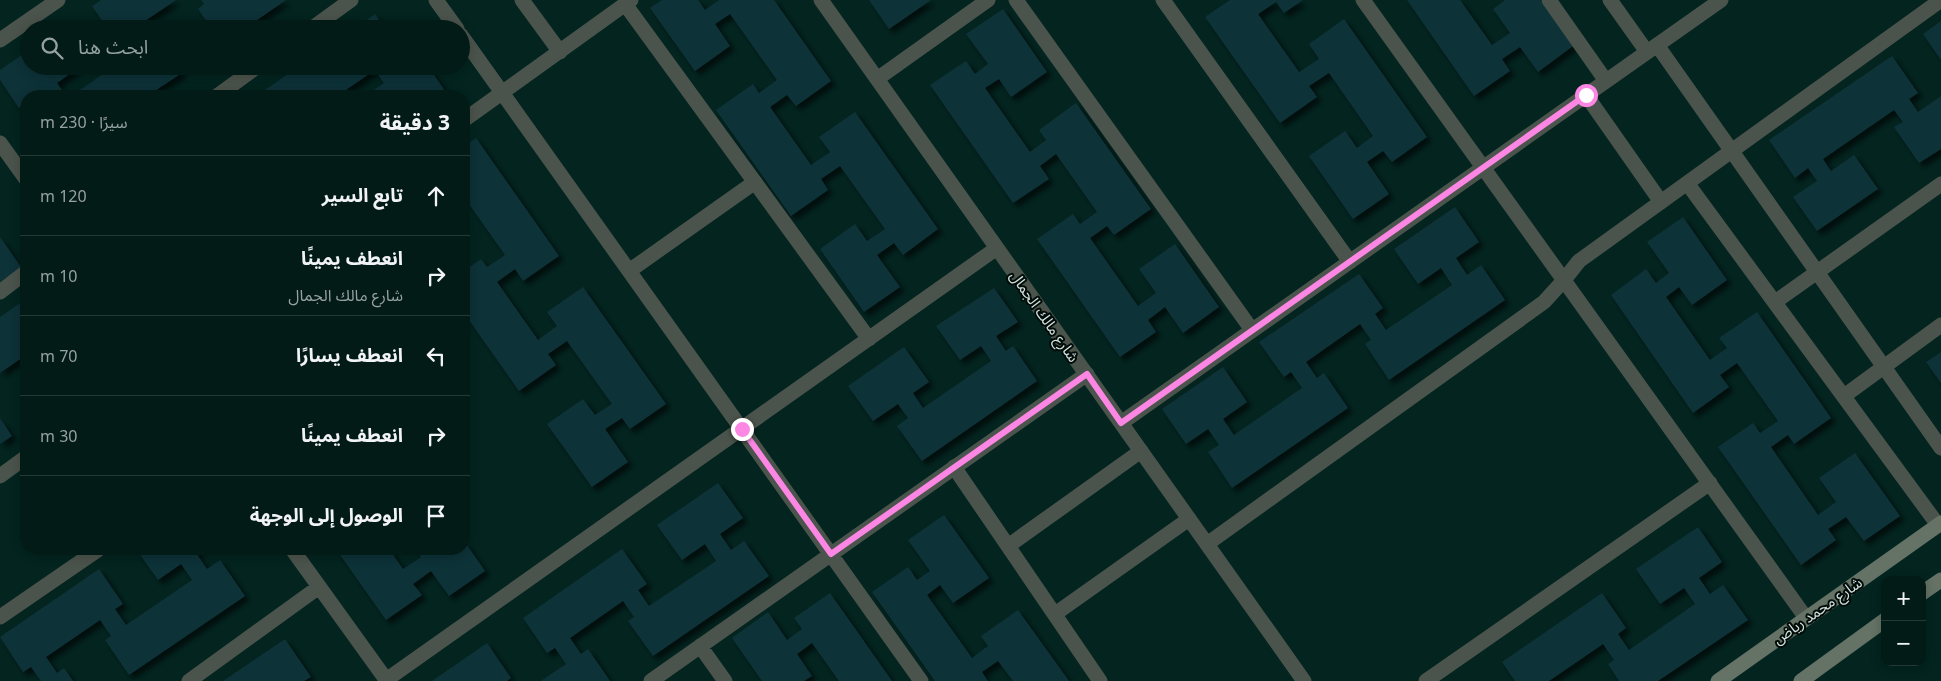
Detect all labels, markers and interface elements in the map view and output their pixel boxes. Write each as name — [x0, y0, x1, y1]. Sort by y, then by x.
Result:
search box — [20, 20, 470, 75]
icon: search — [38, 34, 66, 62]
text: ابحث هنا — [78, 34, 148, 60]
route start — [1575, 84, 1598, 107]
text: 3 دقيقة — [380, 108, 450, 136]
text: سيرًا · 230 m — [40, 111, 127, 133]
text: تابع السير — [322, 182, 403, 208]
icon: ahead — [422, 182, 450, 210]
text: 120 m — [40, 185, 87, 207]
text: انعطف يمينًا — [301, 245, 403, 271]
icon: right — [422, 262, 450, 290]
text: 10 m — [40, 265, 77, 287]
street label: شارع مالك الجمال — [1004, 266, 1084, 368]
text: شارع مالك الجمال — [288, 284, 403, 306]
text: انعطف يسارًا — [296, 342, 403, 368]
icon: left — [422, 342, 450, 370]
text: 70 m — [40, 345, 77, 367]
route end — [731, 418, 754, 441]
text: انعطف يمينًا — [301, 422, 403, 448]
icon: right — [422, 422, 450, 450]
text: 30 m — [40, 425, 77, 447]
text: الوصول إلى الوجهة — [250, 502, 403, 528]
icon: arrive — [422, 502, 450, 530]
street label: شارع محمد رياض — [1768, 572, 1867, 651]
map controls — [1881, 576, 1926, 666]
button: + — [1881, 576, 1926, 621]
button: − — [1881, 621, 1926, 666]

